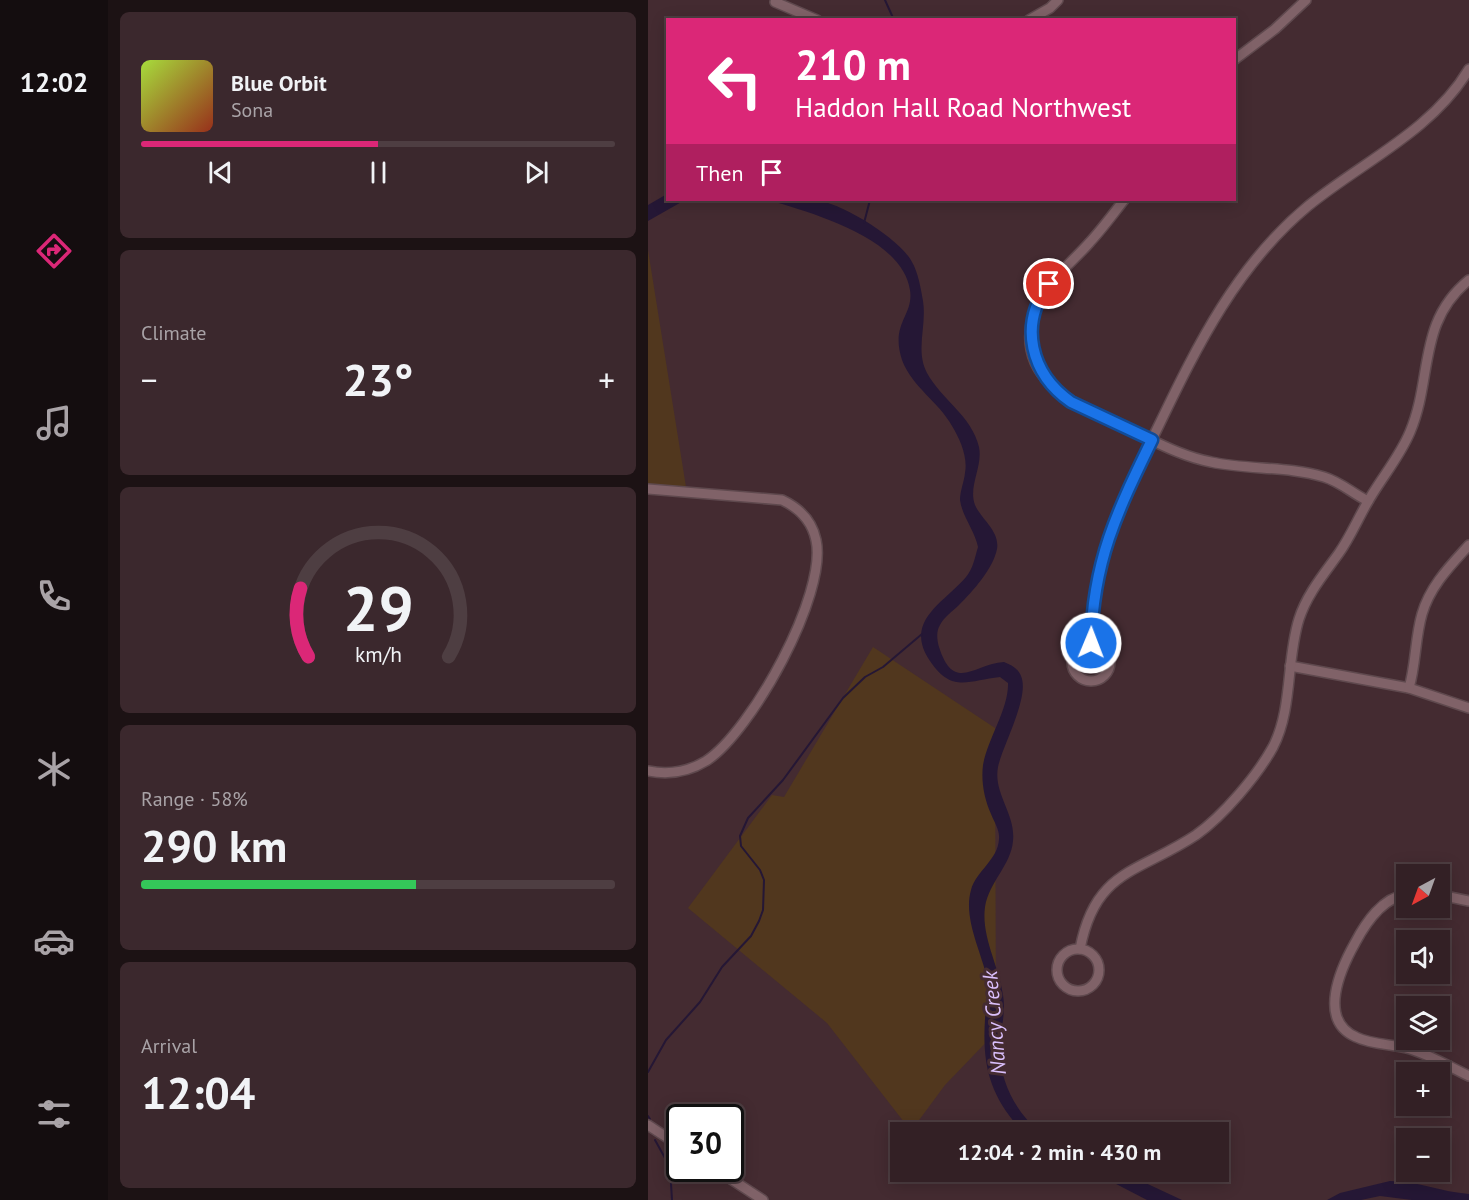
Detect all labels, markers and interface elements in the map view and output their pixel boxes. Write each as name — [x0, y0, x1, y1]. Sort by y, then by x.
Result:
text: 210 m — [795, 37, 911, 92]
icon: left — [696, 42, 774, 120]
text: 12:02 — [20, 65, 88, 99]
text: Blue Orbit — [231, 69, 327, 97]
text: Haddon Hall Road Northwest — [795, 90, 1131, 124]
text: Sona — [231, 97, 273, 123]
icon: previous — [204, 156, 237, 189]
icon: pause — [362, 156, 395, 189]
icon: next — [520, 156, 553, 189]
icon: arrive — [755, 156, 788, 189]
text: Then — [696, 159, 743, 187]
icon: directions — [33, 230, 75, 272]
pin — [1023, 258, 1074, 309]
icon: arrive — [1032, 267, 1065, 300]
text: Climate — [141, 320, 207, 346]
text: 23° — [343, 350, 413, 408]
text: − — [141, 358, 158, 401]
text: + — [598, 358, 615, 401]
icon: music — [33, 402, 75, 444]
text: 29 — [343, 567, 413, 648]
icon: phone — [33, 575, 75, 617]
position arrow — [1059, 611, 1123, 675]
text: km/h — [354, 640, 401, 668]
icon: climate — [33, 748, 75, 790]
text: Range · 58% — [141, 786, 248, 812]
text: 290 km — [141, 816, 287, 874]
north arrow — [1396, 864, 1450, 918]
map controls — [1396, 864, 1450, 1182]
icon: car — [33, 920, 75, 962]
button: sound — [1396, 930, 1450, 984]
water label: Nancy Creek — [976, 968, 1012, 1076]
button: layers — [1396, 996, 1450, 1050]
text: Arrival — [141, 1033, 197, 1059]
button: + — [1396, 1062, 1450, 1116]
text: 12:04 — [141, 1063, 255, 1121]
icon: filters — [33, 1093, 75, 1135]
speed limit sign: 30 — [666, 1104, 744, 1182]
button: − — [1396, 1128, 1450, 1182]
text: 12:04 · 2 min · 430 m — [958, 1138, 1161, 1166]

